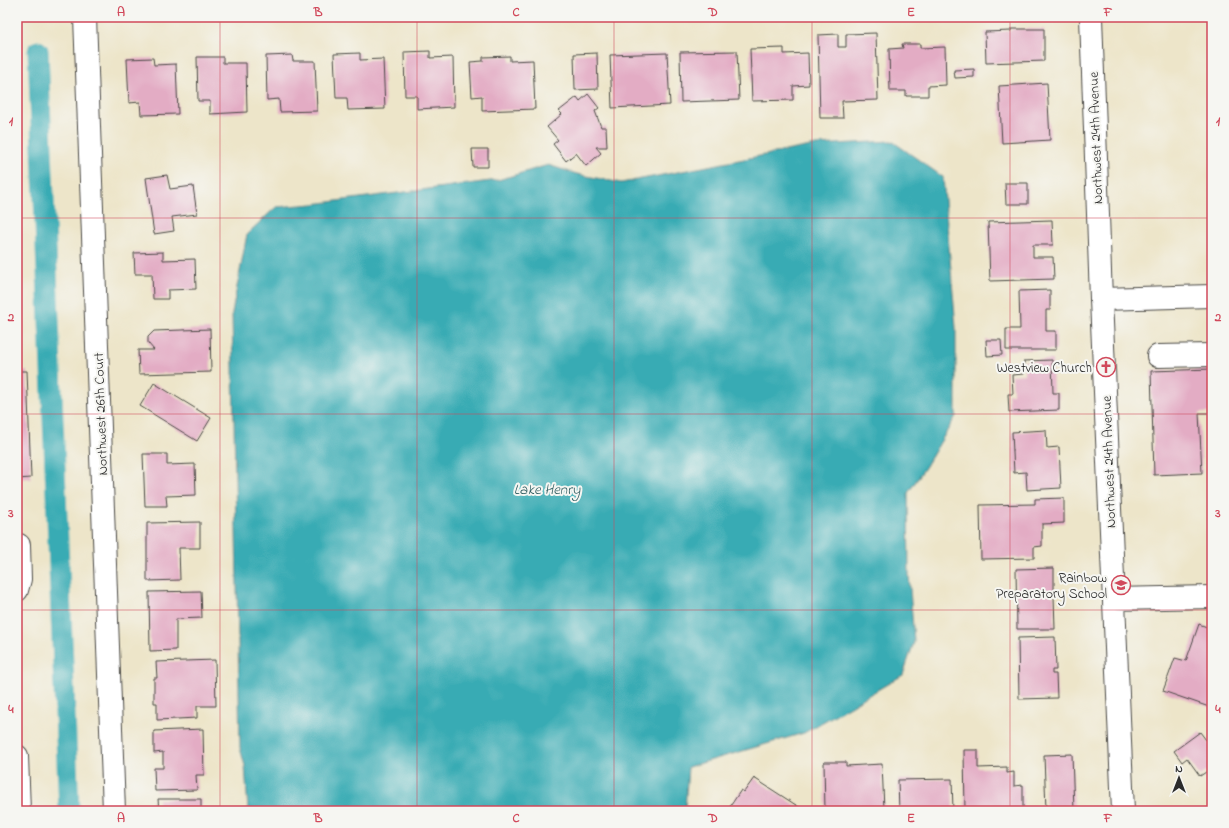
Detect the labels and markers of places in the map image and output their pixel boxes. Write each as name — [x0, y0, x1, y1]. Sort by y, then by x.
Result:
church icon: Westview Church — [1095, 356, 1117, 378]
place label: Westview Church — [997, 358, 1092, 379]
place label: Rainbow Preparatory School — [996, 568, 1107, 606]
school or university icon: Rainbow Preparatory School — [1110, 574, 1132, 596]

